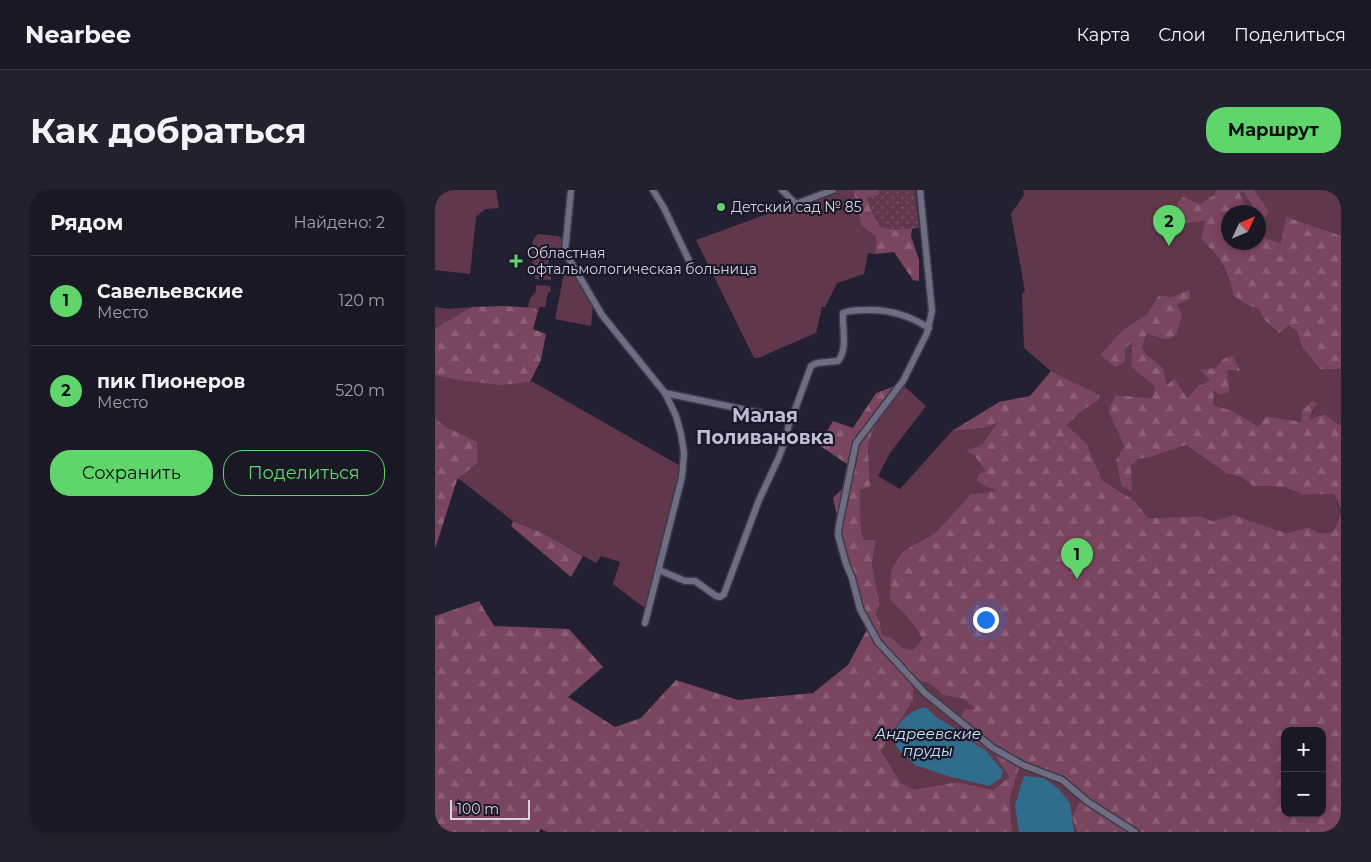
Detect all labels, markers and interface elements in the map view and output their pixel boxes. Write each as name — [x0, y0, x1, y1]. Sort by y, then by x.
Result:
text: Nearbee — [25, 20, 131, 49]
text: Карта — [1076, 24, 1130, 46]
text: Слои — [1158, 24, 1206, 46]
text: Поделиться — [1234, 24, 1346, 46]
button: Маршрут — [1206, 107, 1341, 153]
text: Как добраться — [30, 109, 307, 152]
place label: Детский сад № 85 — [731, 198, 862, 216]
marker: Детский сад № 85 — [715, 201, 727, 213]
pin: 2 — [1153, 205, 1185, 246]
north arrow — [1221, 205, 1266, 250]
text: Рядом — [50, 210, 123, 235]
text: Найдено: 2 — [294, 213, 385, 232]
place label: Областная офтальмологическая больница — [527, 244, 757, 278]
marker: Областная офтальмологическая больница — [509, 254, 523, 268]
text: Савельевские — [97, 280, 243, 303]
text: 1 — [63, 291, 69, 310]
text: 120 m — [338, 291, 385, 310]
text: Место — [97, 303, 149, 322]
text: пик Пионеров — [97, 370, 245, 393]
text: 2 — [61, 381, 71, 400]
text: 520 m — [335, 381, 385, 400]
text: Место — [97, 393, 149, 412]
district label: Малая Поливановка — [696, 404, 834, 449]
button: Сохранить — [50, 450, 213, 496]
button: Поделиться — [223, 450, 385, 496]
pin: 1 — [1061, 538, 1093, 579]
your location — [973, 607, 999, 633]
water label: Андреевские пруды — [874, 724, 981, 760]
map controls — [1281, 727, 1326, 817]
button: + — [1281, 727, 1326, 772]
button: − — [1281, 772, 1326, 817]
scale bar — [450, 797, 530, 820]
text: 100 m — [457, 800, 499, 818]

